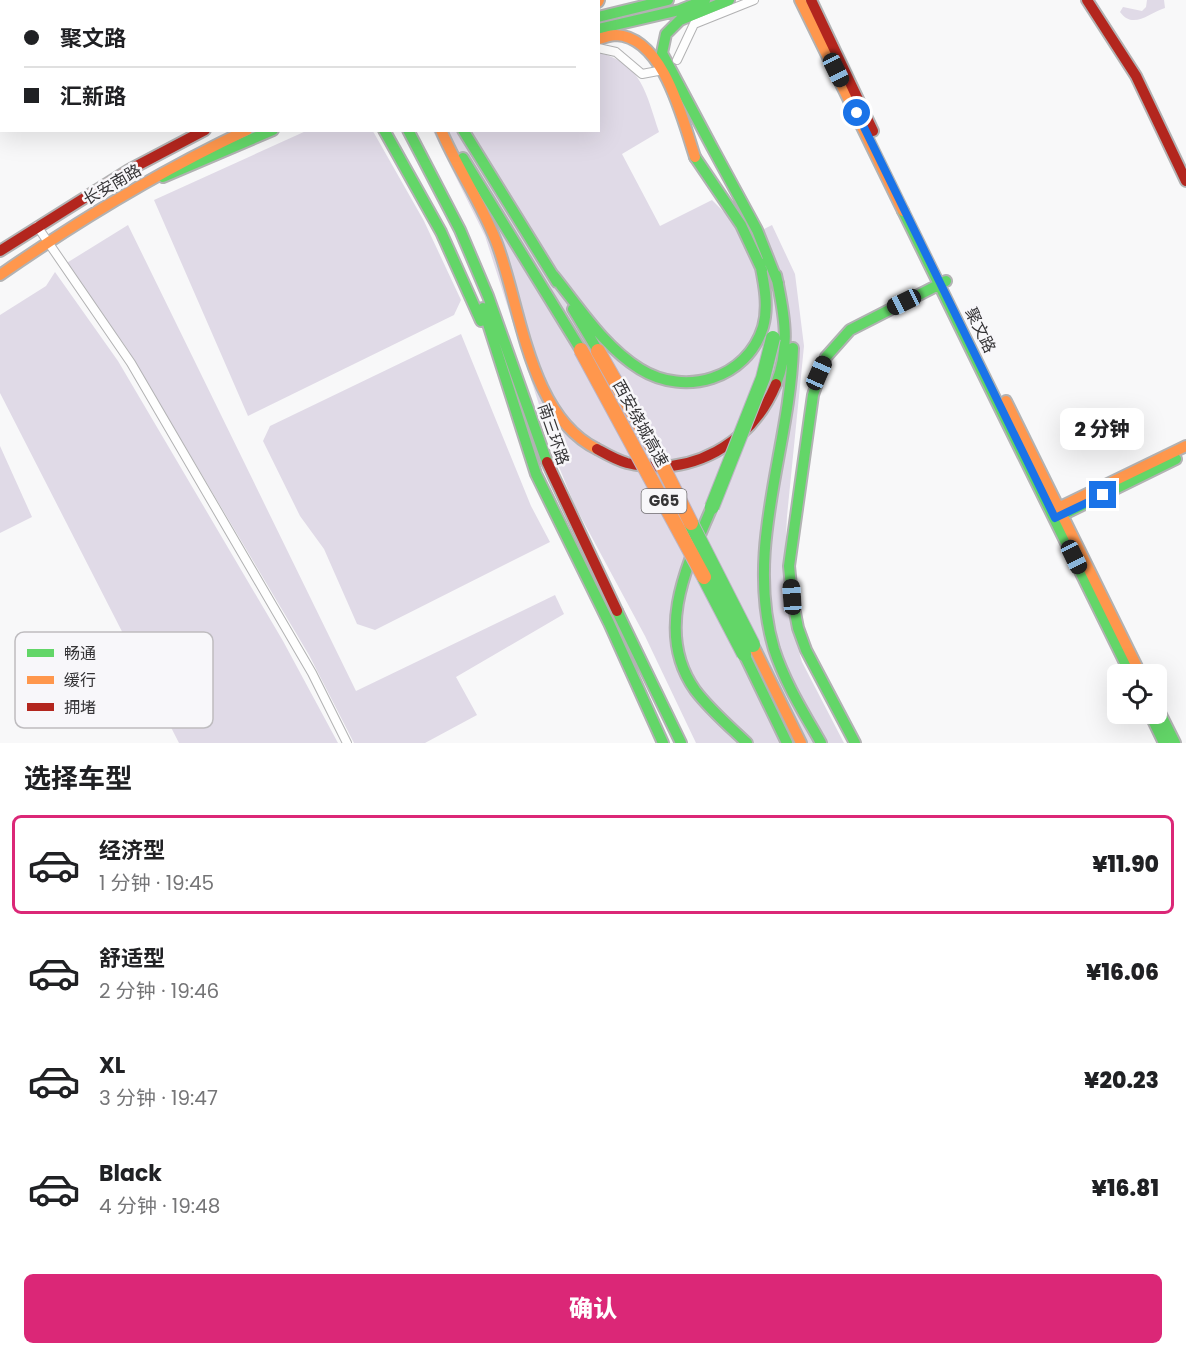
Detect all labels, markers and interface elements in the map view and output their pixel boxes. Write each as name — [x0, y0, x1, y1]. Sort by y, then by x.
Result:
text: 聚文路 — [60, 23, 126, 54]
car — [820, 50, 852, 90]
text: 汇新路 — [60, 81, 126, 112]
route start — [843, 99, 870, 126]
street label: 长安南路 — [79, 158, 146, 210]
car — [884, 286, 924, 318]
street label: 聚文路 — [960, 304, 1001, 357]
car — [803, 353, 835, 393]
street label: 西安绕城高速 — [607, 376, 674, 471]
street label: 南三环路 — [532, 400, 575, 468]
callout: 2 分钟 — [1061, 408, 1145, 450]
text: 2 分钟 — [1074, 415, 1130, 443]
route end — [1089, 481, 1116, 508]
road number: G65 — [642, 489, 686, 513]
car — [1058, 537, 1090, 577]
car — [782, 578, 802, 616]
legend — [15, 632, 213, 728]
text: 畅通 — [64, 642, 96, 665]
map controls — [1107, 664, 1167, 724]
button: locate — [1107, 664, 1167, 724]
text: 缓行 — [64, 669, 96, 692]
text: 拥堵 — [64, 696, 96, 719]
text: 选择车型 — [24, 760, 132, 797]
text: 经济型 — [99, 835, 165, 866]
icon: car — [27, 838, 81, 892]
text: ¥11.90 — [1092, 849, 1159, 880]
text: 1 分钟 · 19:45 — [99, 869, 214, 897]
text: 舒适型 — [99, 943, 165, 974]
icon: car — [27, 946, 81, 1000]
text: ¥16.06 — [1086, 957, 1159, 988]
text: 2 分钟 · 19:46 — [99, 977, 219, 1005]
text: XL — [99, 1050, 125, 1081]
icon: car — [27, 1054, 81, 1108]
text: ¥20.23 — [1084, 1065, 1159, 1096]
text: 3 分钟 · 19:47 — [99, 1084, 218, 1112]
text: Black — [99, 1158, 162, 1189]
icon: car — [27, 1162, 81, 1216]
text: ¥16.81 — [1092, 1173, 1159, 1204]
text: 4 分钟 · 19:48 — [99, 1192, 220, 1220]
button: 确认 — [24, 1274, 1162, 1343]

